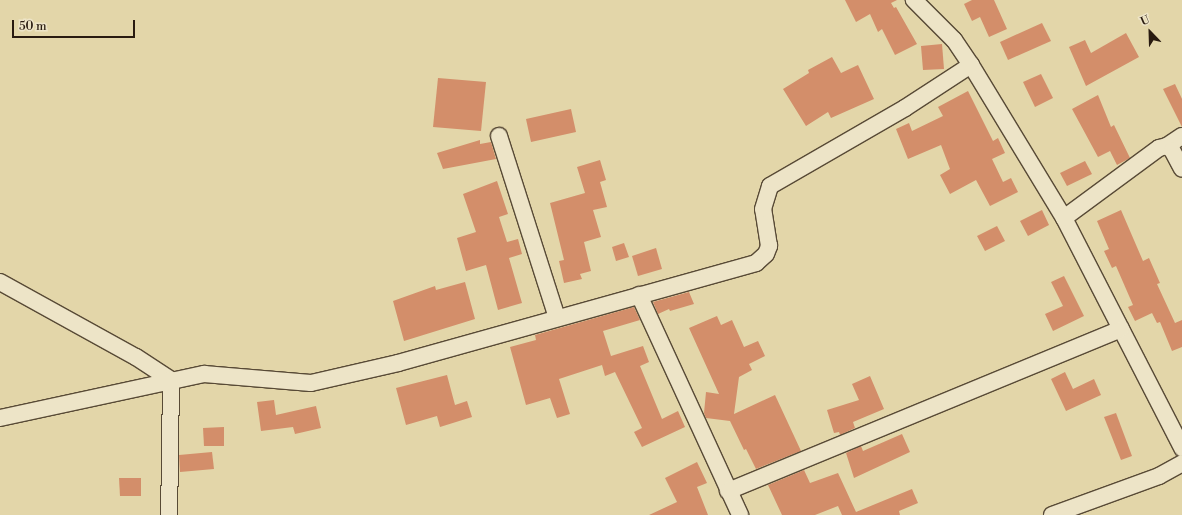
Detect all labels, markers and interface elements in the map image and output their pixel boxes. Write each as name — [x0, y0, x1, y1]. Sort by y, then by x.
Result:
scale bar — [14, 12, 137, 38]
north arrow — [1130, 12, 1170, 52]
text: U — [1139, 13, 1152, 29]
text: 50 m — [19, 19, 47, 34]

